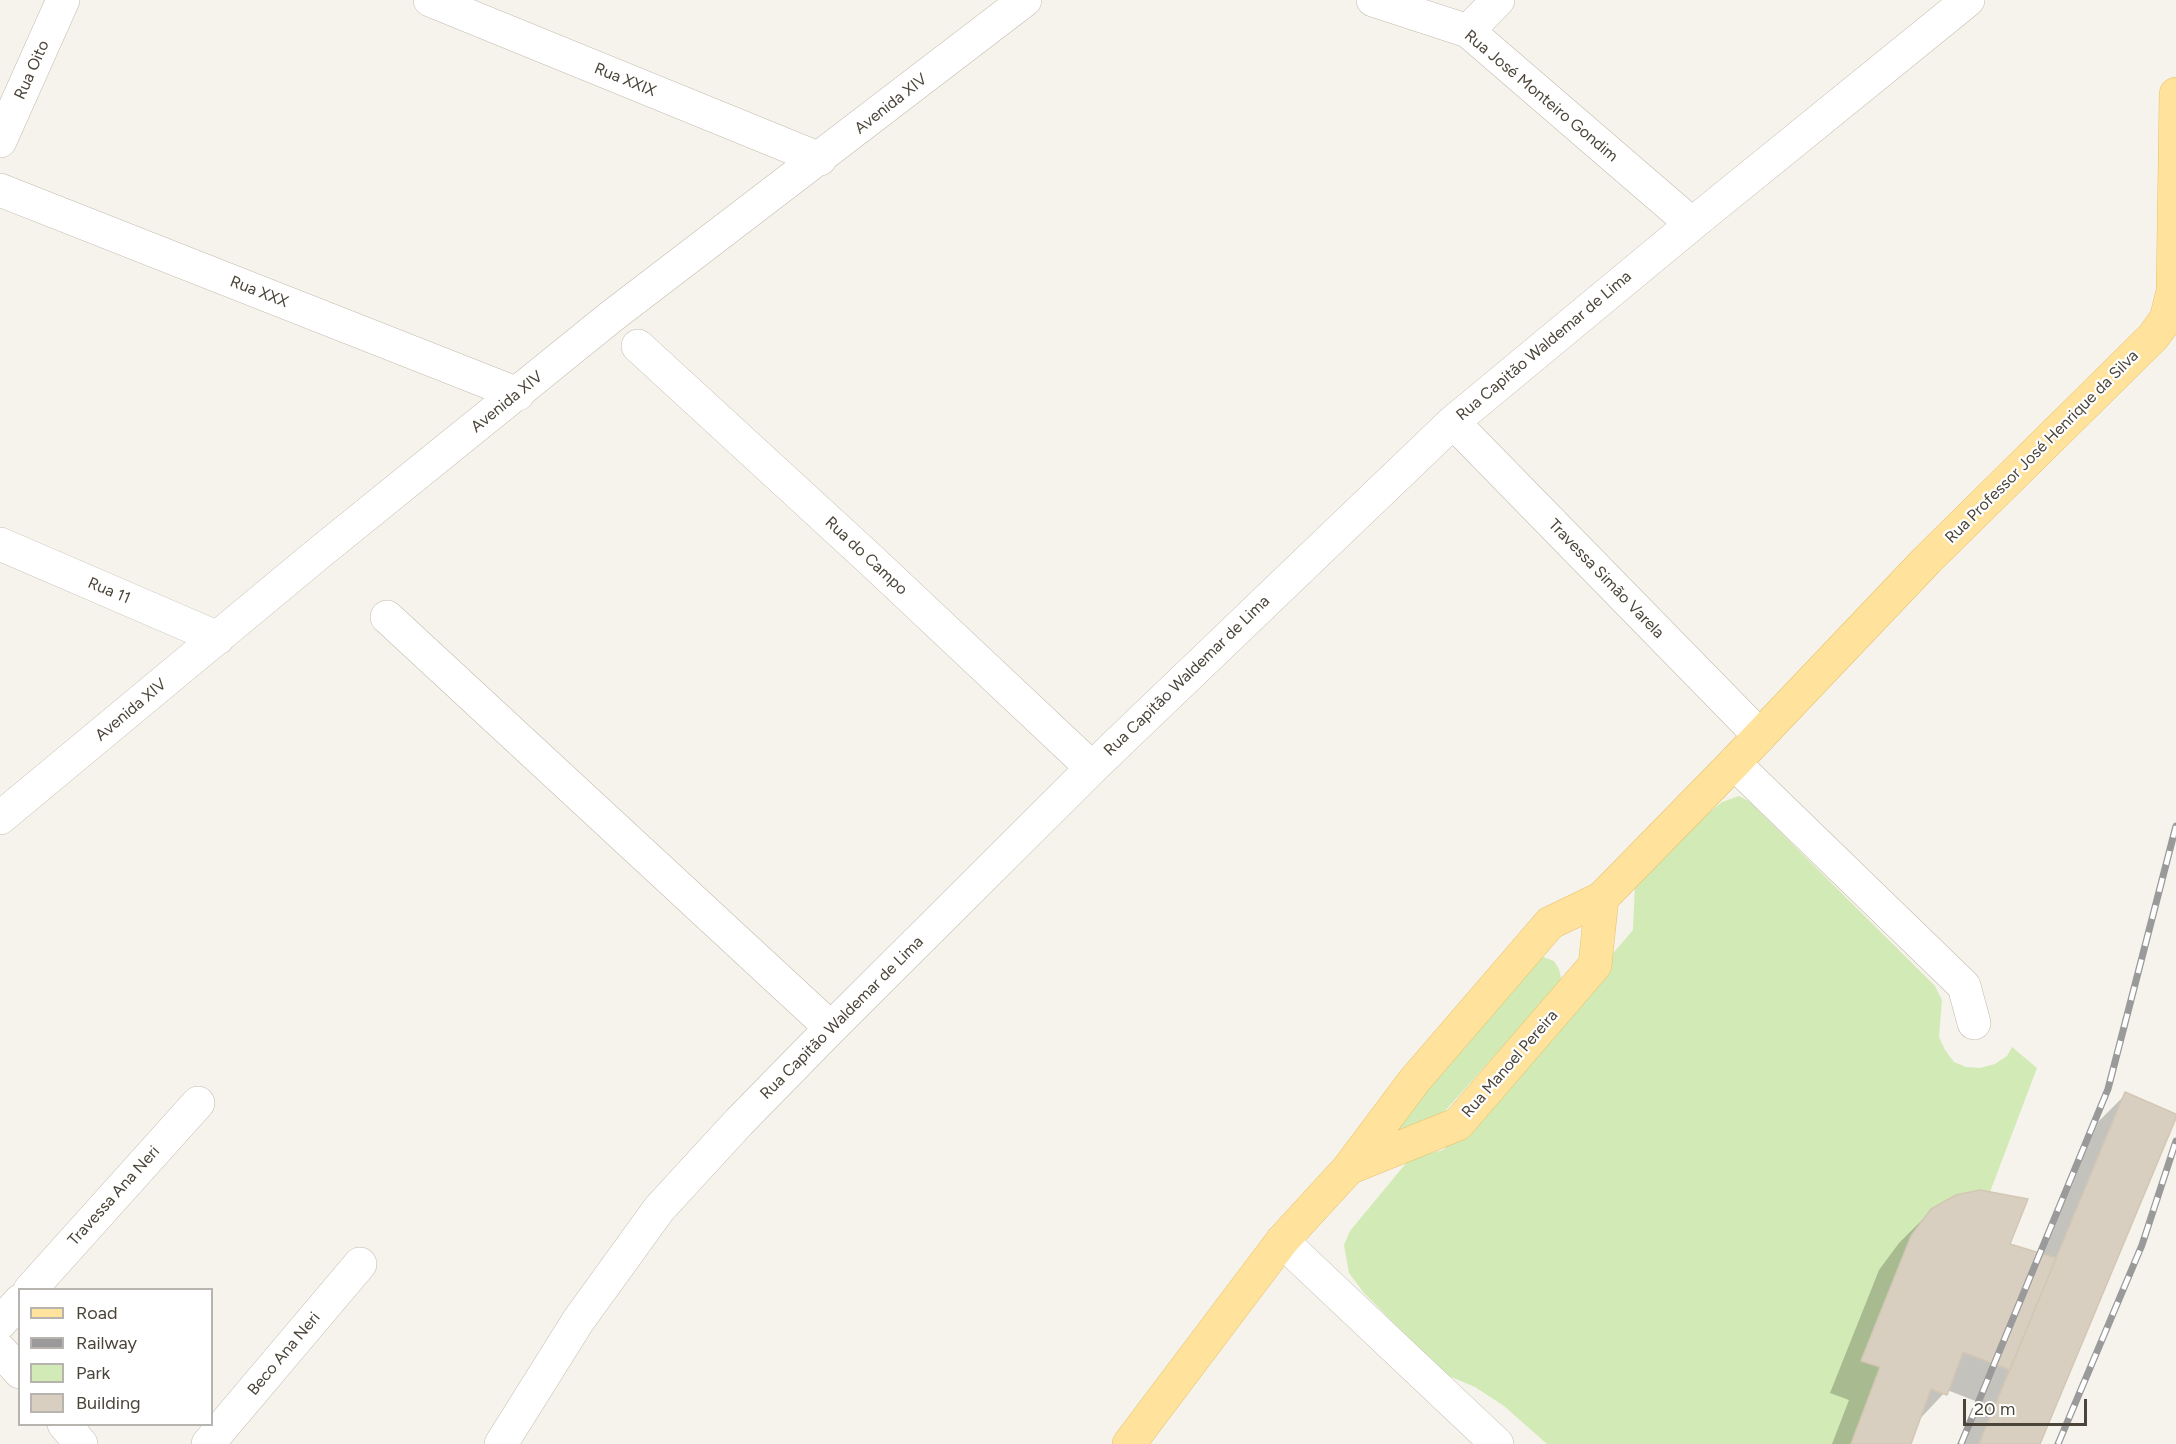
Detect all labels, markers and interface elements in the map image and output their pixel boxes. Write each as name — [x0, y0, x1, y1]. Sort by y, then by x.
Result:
street label: Rua José Monteiro Gondim — [1460, 26, 1622, 166]
street label: Rua Oito — [11, 38, 53, 102]
street label: Rua XXIX — [591, 59, 659, 101]
street label: Avenida XIV — [851, 70, 931, 138]
street label: Rua Capitão Waldemar de Lima — [1452, 267, 1636, 425]
street label: Rua XXX — [227, 272, 291, 312]
street label: Rua Professor José Henrique da Silva — [1941, 346, 2143, 548]
street label: Avenida XIV — [467, 367, 547, 437]
street label: Rua do Campo — [821, 513, 911, 599]
street label: Travessa Simão Varela — [1544, 515, 1668, 643]
street label: Rua 11 — [85, 574, 133, 608]
street label: Rua Capitão Waldemar de Lima — [1100, 592, 1274, 760]
street label: Avenida XIV — [92, 675, 170, 745]
street label: Rua Capitão Waldemar de Lima — [756, 932, 928, 1104]
street label: Rua Manoel Pereira — [1458, 1006, 1562, 1122]
street label: Travessa Ana Neri — [64, 1142, 164, 1250]
legend — [18, 1288, 213, 1426]
text: Road — [76, 1302, 117, 1324]
street label: Beco Ana Neri — [244, 1309, 324, 1399]
text: Railway — [76, 1332, 137, 1354]
text: Park — [76, 1362, 110, 1384]
scale bar — [1966, 1387, 2090, 1425]
text: Building — [76, 1392, 141, 1414]
text: 20 m — [1974, 1398, 2015, 1420]

